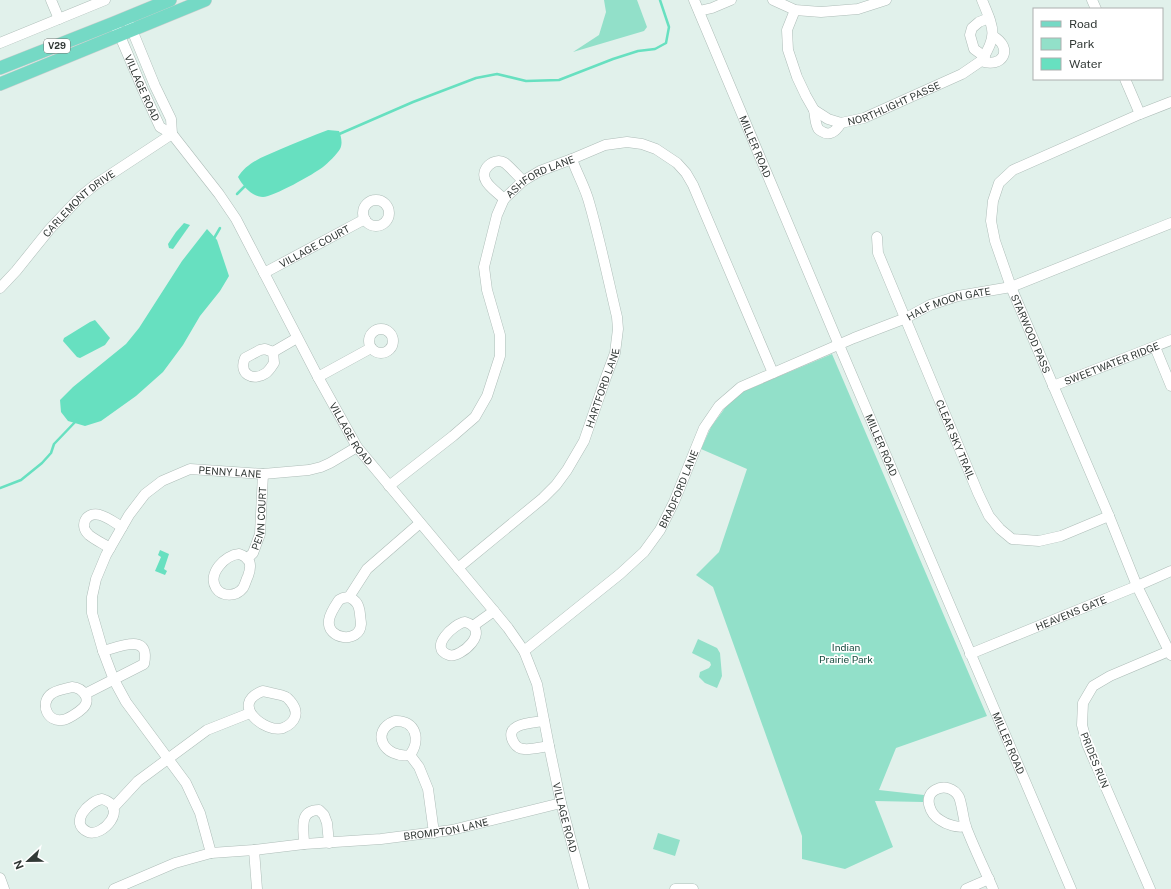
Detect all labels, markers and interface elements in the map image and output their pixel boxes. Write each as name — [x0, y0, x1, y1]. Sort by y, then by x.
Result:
legend — [1033, 8, 1163, 80]
text: Road — [1069, 17, 1097, 31]
text: Park — [1069, 37, 1095, 51]
road number: V29 — [44, 39, 70, 53]
street label: VILLAGE ROAD — [123, 53, 162, 123]
text: Water — [1069, 57, 1103, 71]
street label: NORTHLIGHT PASSE — [846, 79, 942, 127]
street label: MILLER ROAD — [737, 114, 774, 180]
street label: ASHFORD LANE — [503, 153, 576, 200]
street label: CARLEMONT DRIVE — [40, 167, 117, 239]
street label: VILLAGE COURT — [277, 222, 351, 270]
street label: HALF MOON GATE — [904, 285, 991, 323]
street label: STARWOOD PASS — [1009, 292, 1053, 375]
street label: SWEETWATER RIDGE — [1062, 339, 1161, 387]
street label: HARTFORD LANE — [583, 347, 622, 429]
street label: CLEAR SKY TRAIL — [934, 398, 978, 481]
street label: VILLAGE ROAD — [327, 400, 375, 467]
street label: MILLER ROAD — [863, 412, 900, 478]
street label: BRADFORD LANE — [656, 448, 701, 530]
street label: PENNY LANE — [198, 464, 262, 480]
street label: PENN COURT — [249, 486, 268, 552]
street label: HEAVENS GATE — [1034, 593, 1108, 633]
park label: Indian Prairie Park — [819, 641, 873, 665]
street label: MILLER ROAD — [990, 710, 1027, 776]
street label: PRIDES RUN — [1078, 730, 1112, 790]
street label: VILLAGE ROAD — [551, 781, 580, 854]
street label: BROMPTON LANE — [403, 815, 490, 842]
north arrow — [8, 841, 48, 881]
text: N — [12, 859, 26, 871]

